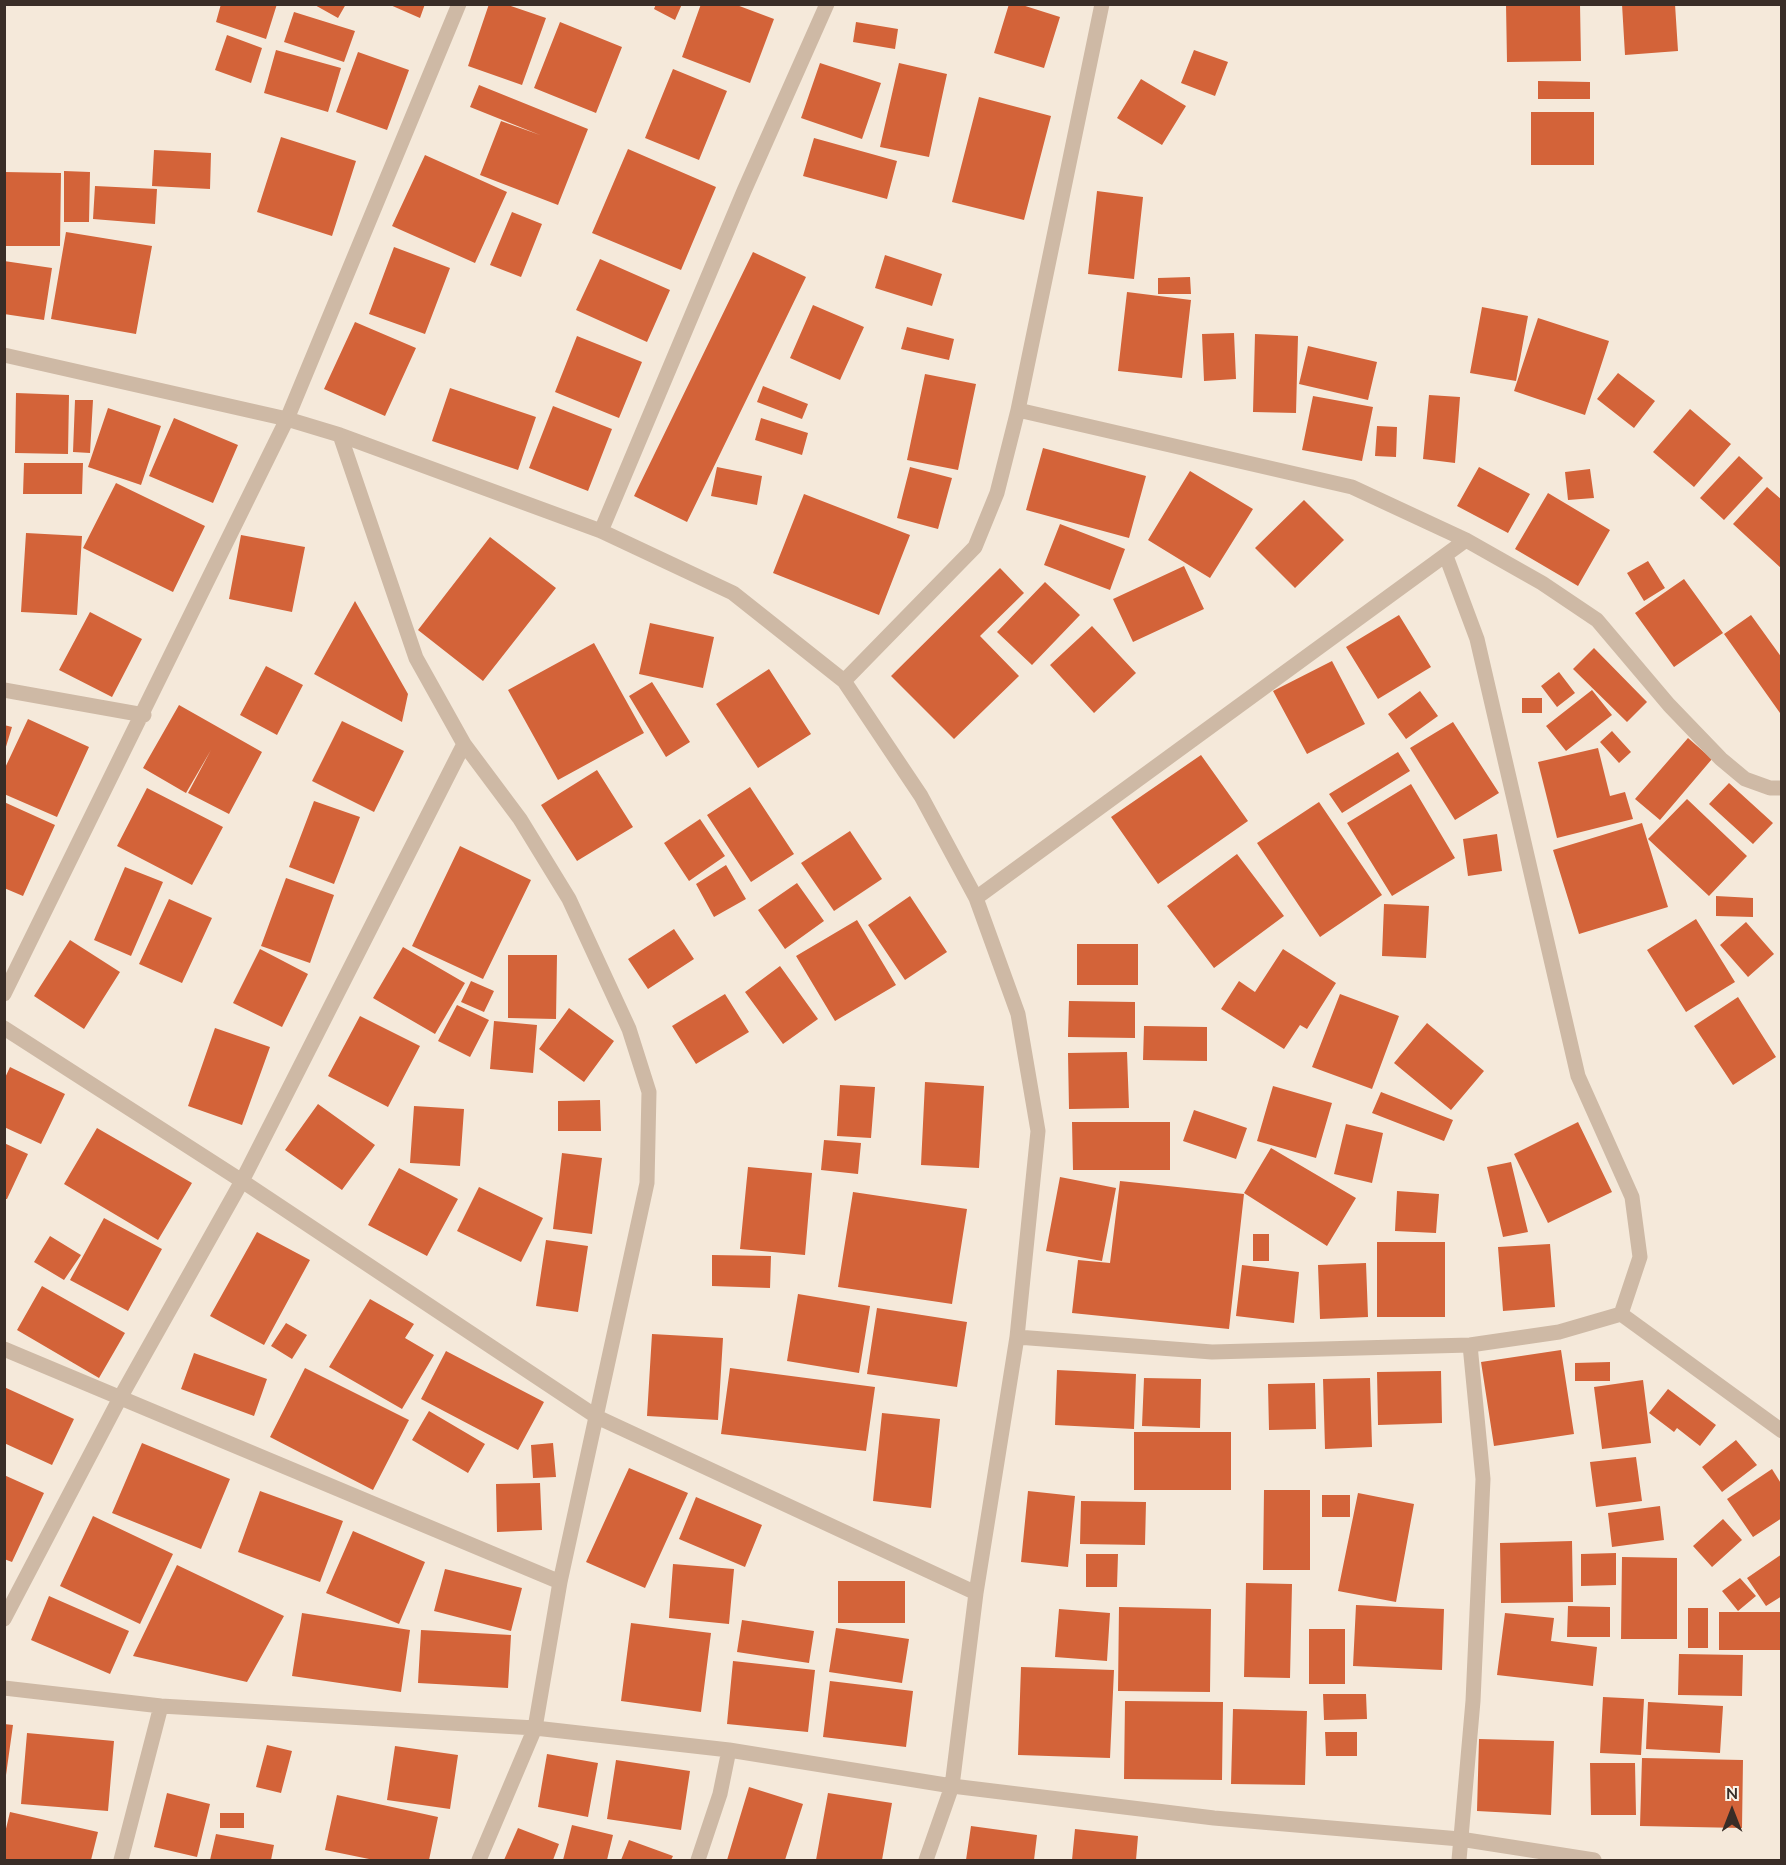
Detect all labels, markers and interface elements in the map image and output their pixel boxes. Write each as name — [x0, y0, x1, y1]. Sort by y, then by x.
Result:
north arrow — [1702, 1781, 1762, 1841]
text: N — [1726, 1783, 1738, 1803]

